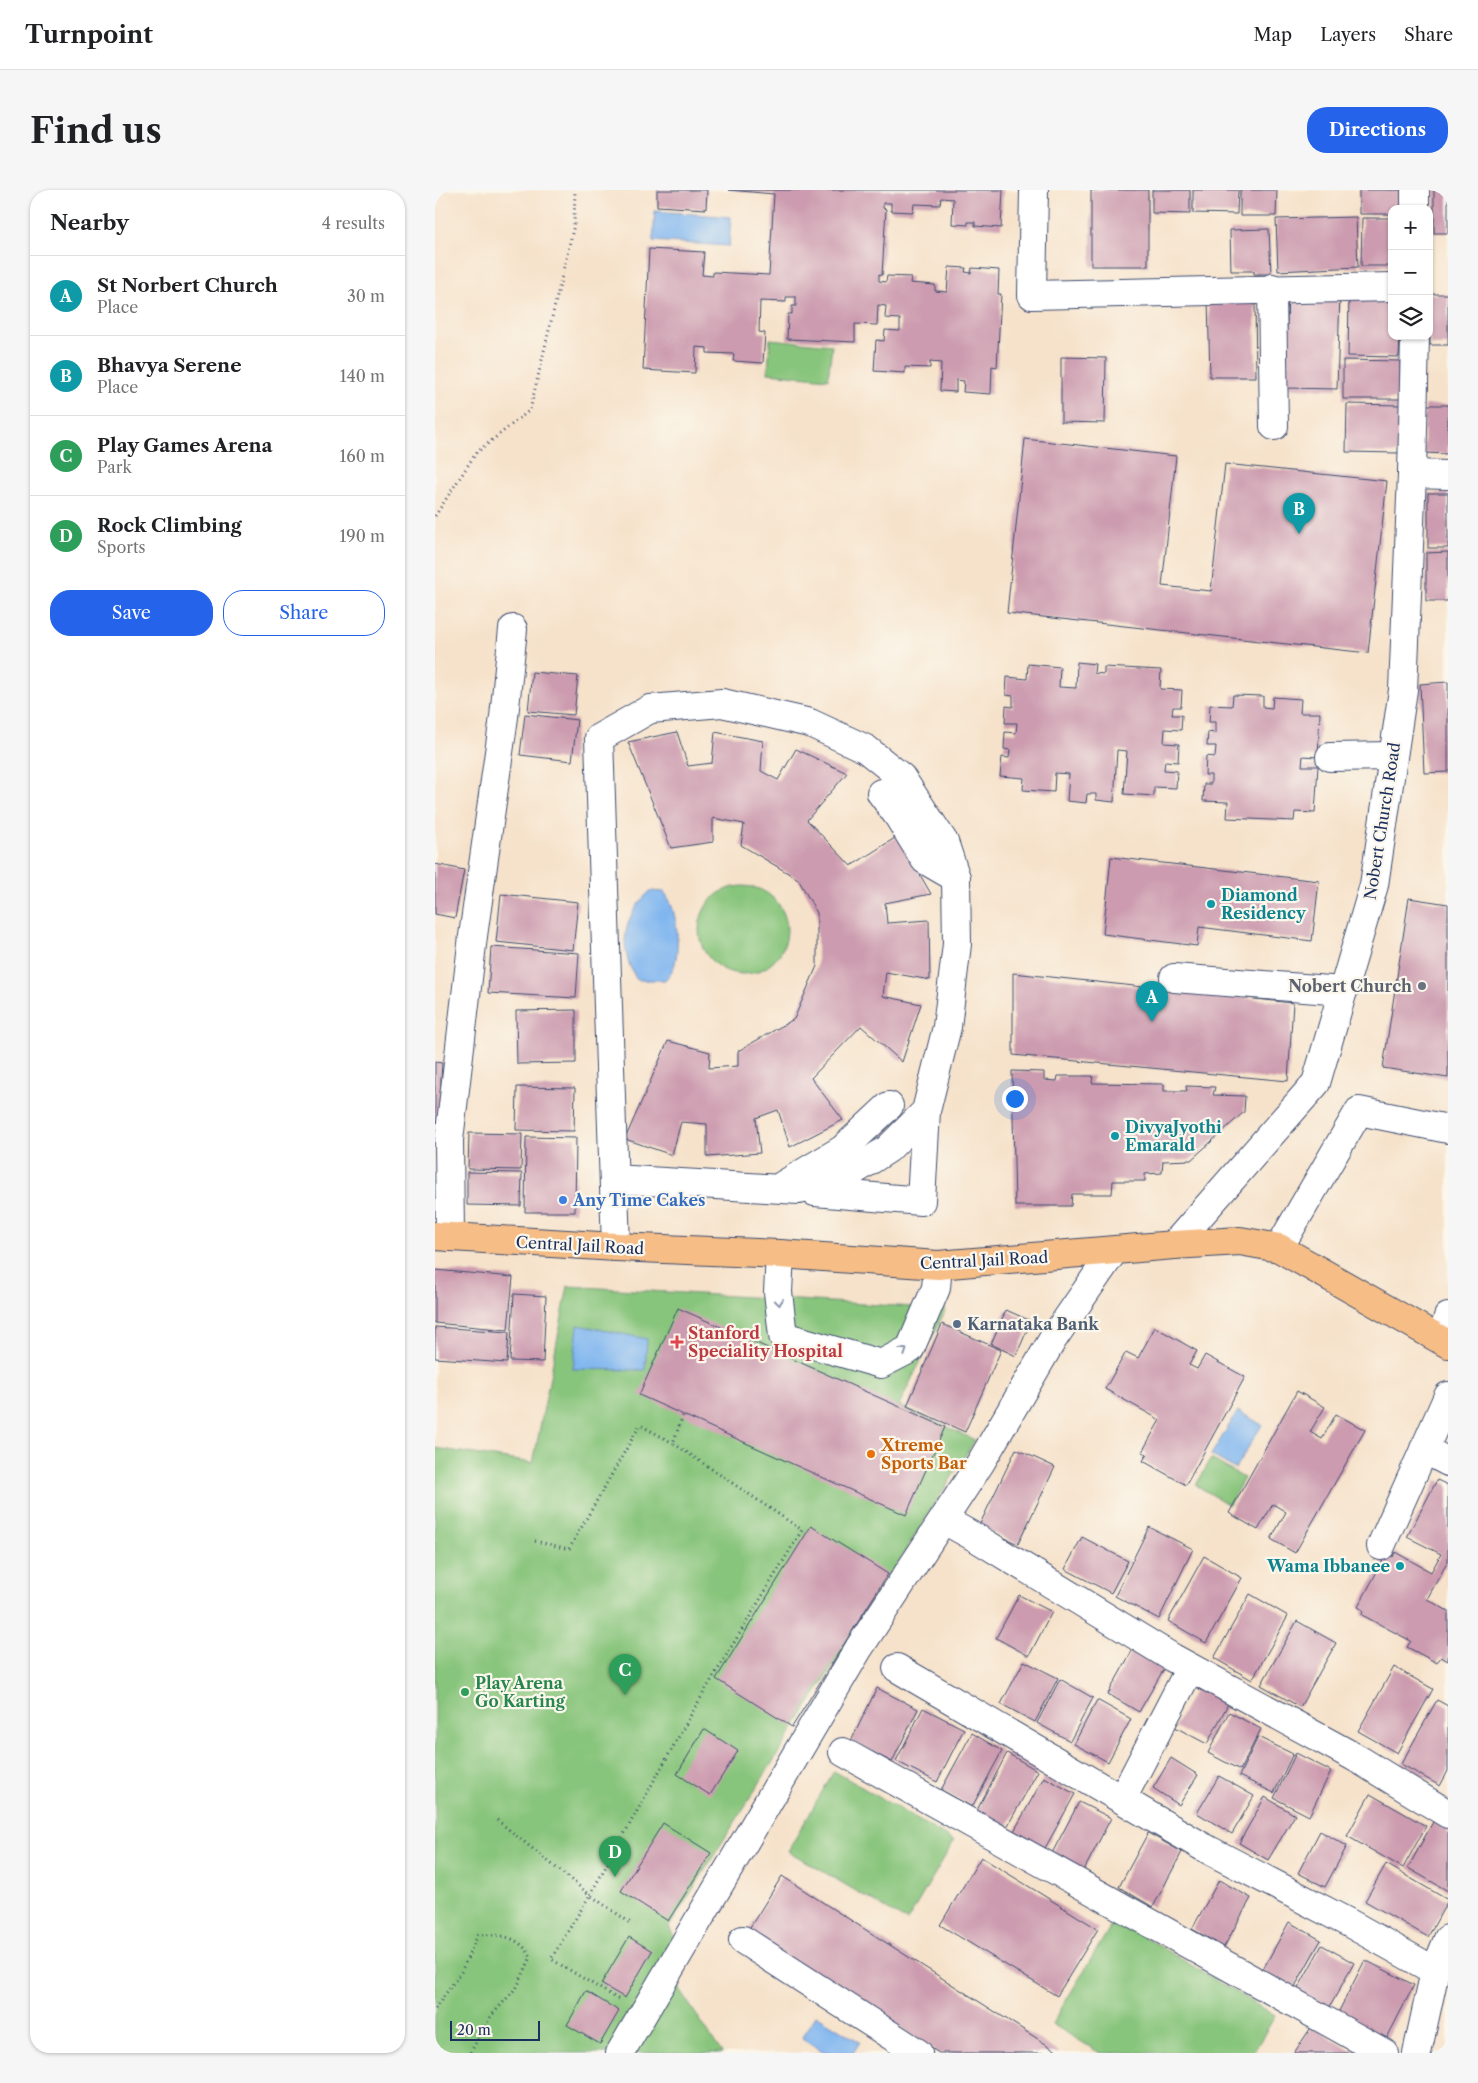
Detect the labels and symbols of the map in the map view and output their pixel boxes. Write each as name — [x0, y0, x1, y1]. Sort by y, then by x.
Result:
pin: B — [1283, 493, 1315, 534]
street label: Nobert Church Road — [1360, 741, 1404, 901]
place label: Diamond Residency — [1221, 885, 1307, 923]
marker: Diamond Residency — [1205, 898, 1217, 910]
place label: Nobert Church — [1288, 976, 1412, 996]
marker: Nobert Church — [1416, 980, 1428, 992]
pin: A — [1136, 981, 1168, 1022]
your location — [1002, 1086, 1028, 1112]
place label: DivyaJyothi Emarald — [1125, 1117, 1222, 1155]
marker: DivyaJyothi Emarald — [1109, 1130, 1121, 1142]
place label: Any Time Cakes — [572, 1190, 705, 1210]
marker: Any Time Cakes — [557, 1194, 569, 1206]
street label: Central Jail Road — [515, 1232, 645, 1258]
street label: Central Jail Road — [919, 1247, 1049, 1273]
one-way arrow — [773, 1299, 784, 1307]
place label: Karnataka Bank — [967, 1314, 1099, 1334]
marker: Karnataka Bank — [951, 1318, 963, 1330]
place label: Stanford Speciality Hospital — [688, 1323, 843, 1361]
marker: Stanford Speciality Hospital — [670, 1335, 684, 1349]
one-way arrow — [898, 1348, 908, 1357]
place label: Xtreme Sports Bar — [880, 1435, 967, 1473]
marker: Xtreme Sports Bar — [865, 1448, 877, 1460]
place label: Wama Ibbanee — [1266, 1556, 1390, 1576]
marker: Wama Ibbanee — [1394, 1560, 1406, 1572]
pin: C — [609, 1654, 641, 1695]
place label: Play Arena Go Karting — [475, 1673, 566, 1711]
marker: Play Arena Go Karting — [459, 1686, 471, 1698]
pin: D — [599, 1836, 631, 1877]
scale bar — [450, 2018, 540, 2041]

